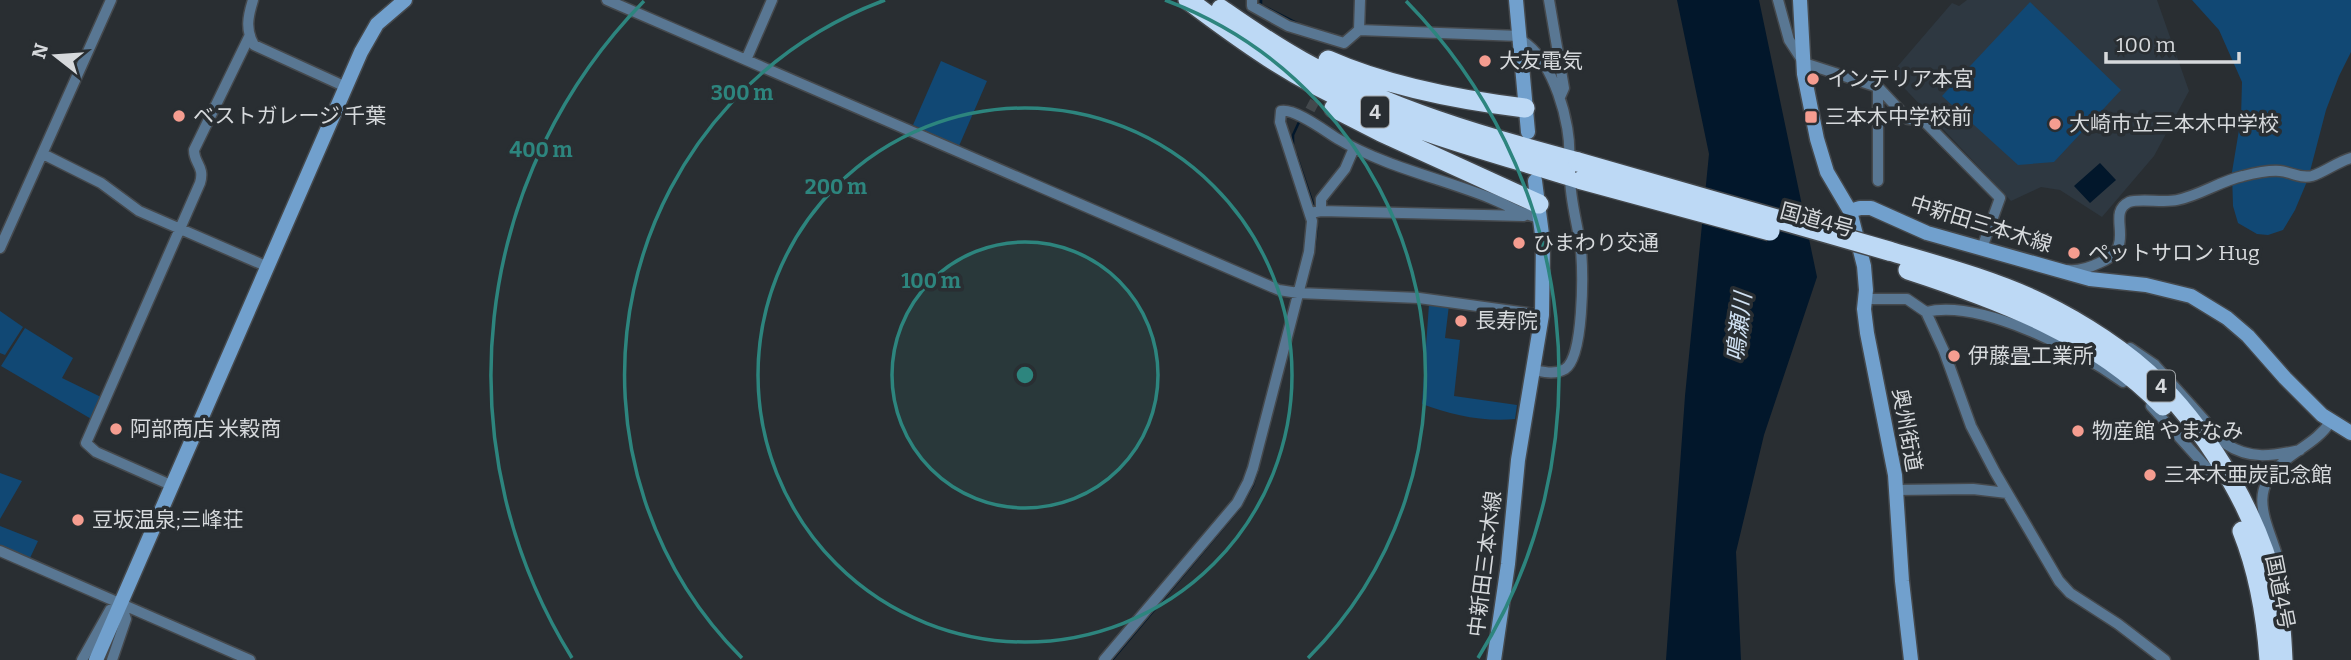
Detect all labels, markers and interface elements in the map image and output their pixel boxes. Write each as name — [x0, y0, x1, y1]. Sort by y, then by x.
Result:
north arrow — [21, 21, 91, 91]
scale bar — [2106, 21, 2239, 65]
text: 100 m — [2116, 32, 2176, 58]
text: N — [27, 40, 53, 62]
place label: 大友電気 — [1499, 48, 1583, 74]
marker: 大友電気 — [1477, 53, 1493, 69]
place label: インテリア本宮 — [1827, 66, 1974, 92]
marker: インテリア本宮 — [1805, 71, 1821, 87]
text: 300 m — [711, 80, 773, 106]
road number: 4 — [1361, 96, 1389, 128]
place label: ベストガレージ 千葉 — [193, 103, 386, 129]
place label: 三本木中学校前 — [1825, 104, 1972, 130]
marker: ベストガレージ 千葉 — [171, 108, 187, 124]
marker: 三本木中学校前 — [1803, 109, 1819, 125]
place label: 大崎市立三本木中学校 — [2069, 111, 2279, 137]
marker: 大崎市立三本木中学校 — [2047, 116, 2063, 132]
text: 400 m — [509, 137, 573, 163]
text: 200 m — [805, 174, 867, 200]
street label: 中新田三本木線 — [1907, 190, 2055, 258]
street label: 国道4号 — [1777, 198, 1857, 242]
place label: ひまわり交通 — [1533, 230, 1659, 256]
marker: ひまわり交通 — [1511, 235, 1527, 251]
place label: ペットサロン Hug — [2088, 240, 2260, 266]
marker: ペットサロン Hug — [2066, 245, 2082, 261]
text: 100 m — [901, 268, 961, 294]
water label: 鳴瀬川 — [1721, 288, 1757, 363]
place label: 長寿院 — [1475, 308, 1538, 334]
marker: 長寿院 — [1453, 313, 1469, 329]
place label: 伊藤畳工業所 — [1968, 343, 2094, 369]
marker: 伊藤畳工業所 — [1946, 348, 1962, 364]
centre of rings — [1013, 363, 1037, 387]
road number: 4 — [2147, 370, 2175, 402]
street label: 奥州街道 — [1887, 386, 1927, 474]
place label: 阿部商店 米穀商 — [130, 416, 281, 442]
place label: 物産館 やまなみ — [2092, 418, 2243, 444]
marker: 阿部商店 米穀商 — [108, 421, 124, 437]
marker: 物産館 やまなみ — [2070, 423, 2086, 439]
place label: 三本木亜炭記念館 — [2164, 462, 2332, 488]
marker: 三本木亜炭記念館 — [2142, 467, 2158, 483]
street label: 中新田三本木線 — [1463, 489, 1507, 639]
place label: 豆坂温泉;三峰荘 — [92, 507, 244, 533]
marker: 豆坂温泉;三峰荘 — [70, 512, 86, 528]
street label: 国道4号 — [2260, 553, 2300, 631]

